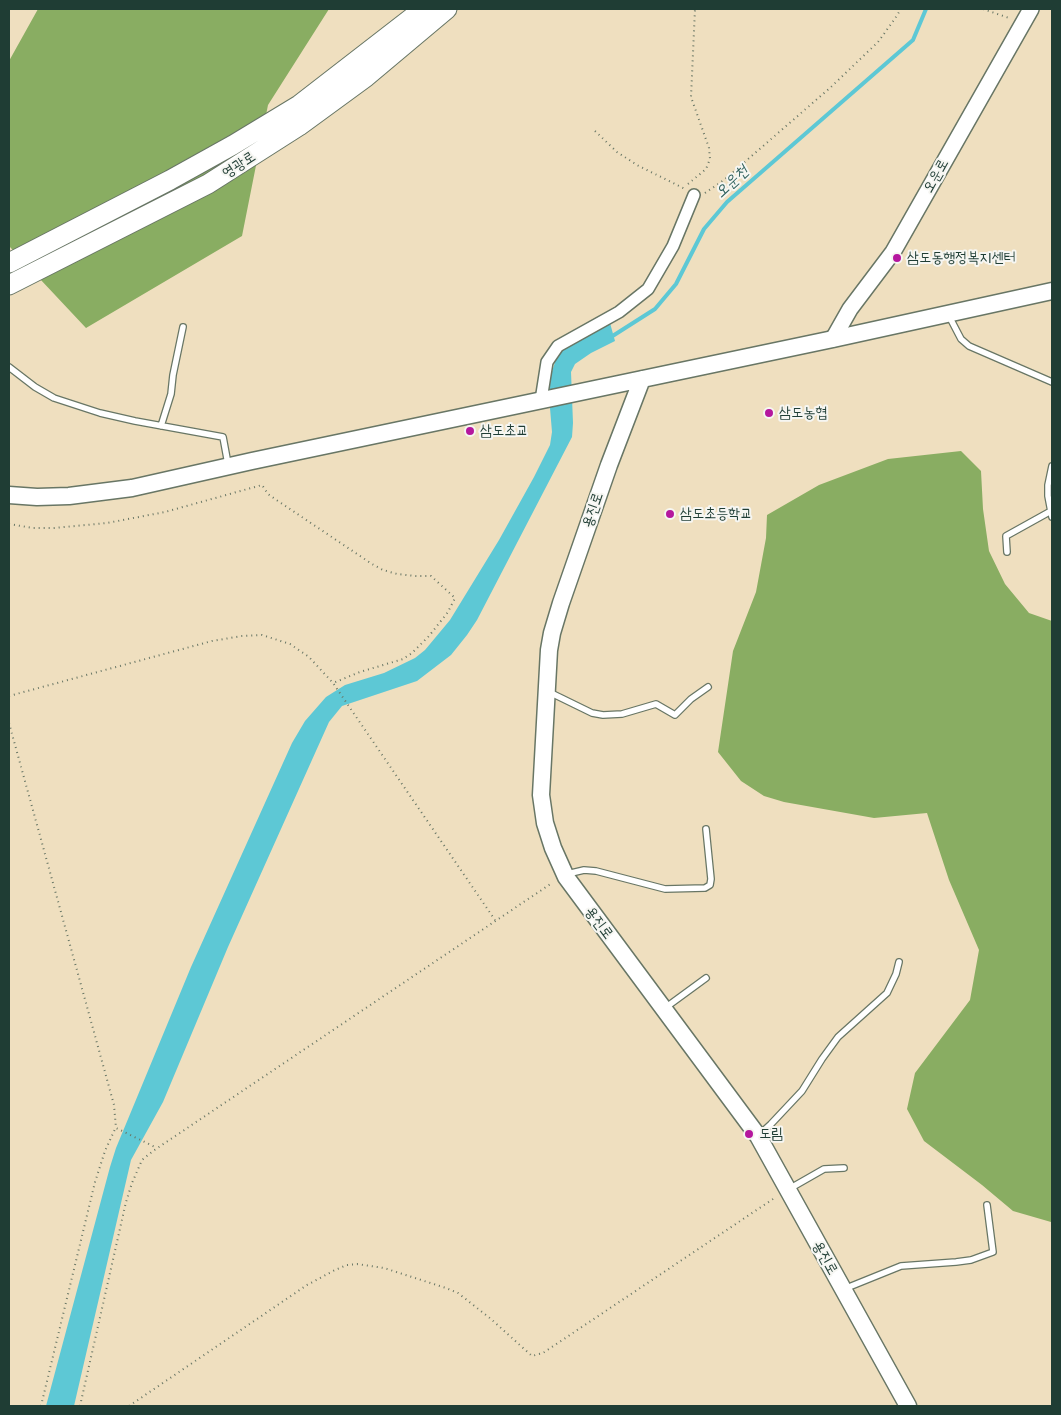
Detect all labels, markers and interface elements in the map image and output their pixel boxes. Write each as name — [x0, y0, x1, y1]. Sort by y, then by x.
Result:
street label: 영광로 — [219, 148, 259, 182]
street label: 오운로 — [919, 156, 953, 196]
water label: 오운천 — [711, 162, 753, 202]
place label: 삼도동행정복지센터 — [907, 249, 1016, 267]
marker: 삼도동행정복지센터 — [891, 252, 903, 264]
place label: 삼도농협 — [779, 404, 827, 422]
marker: 삼도농협 — [763, 407, 775, 419]
place label: 삼도초교 — [480, 422, 528, 440]
marker: 삼도초교 — [464, 425, 476, 437]
street label: 용진로 — [579, 490, 607, 530]
place label: 삼도초등학교 — [680, 505, 752, 523]
marker: 삼도초등학교 — [664, 508, 676, 520]
street label: 용진로 — [581, 903, 617, 943]
place label: 도림 — [759, 1125, 783, 1143]
marker: 도림 — [743, 1128, 755, 1140]
street label: 용진로 — [808, 1238, 842, 1278]

